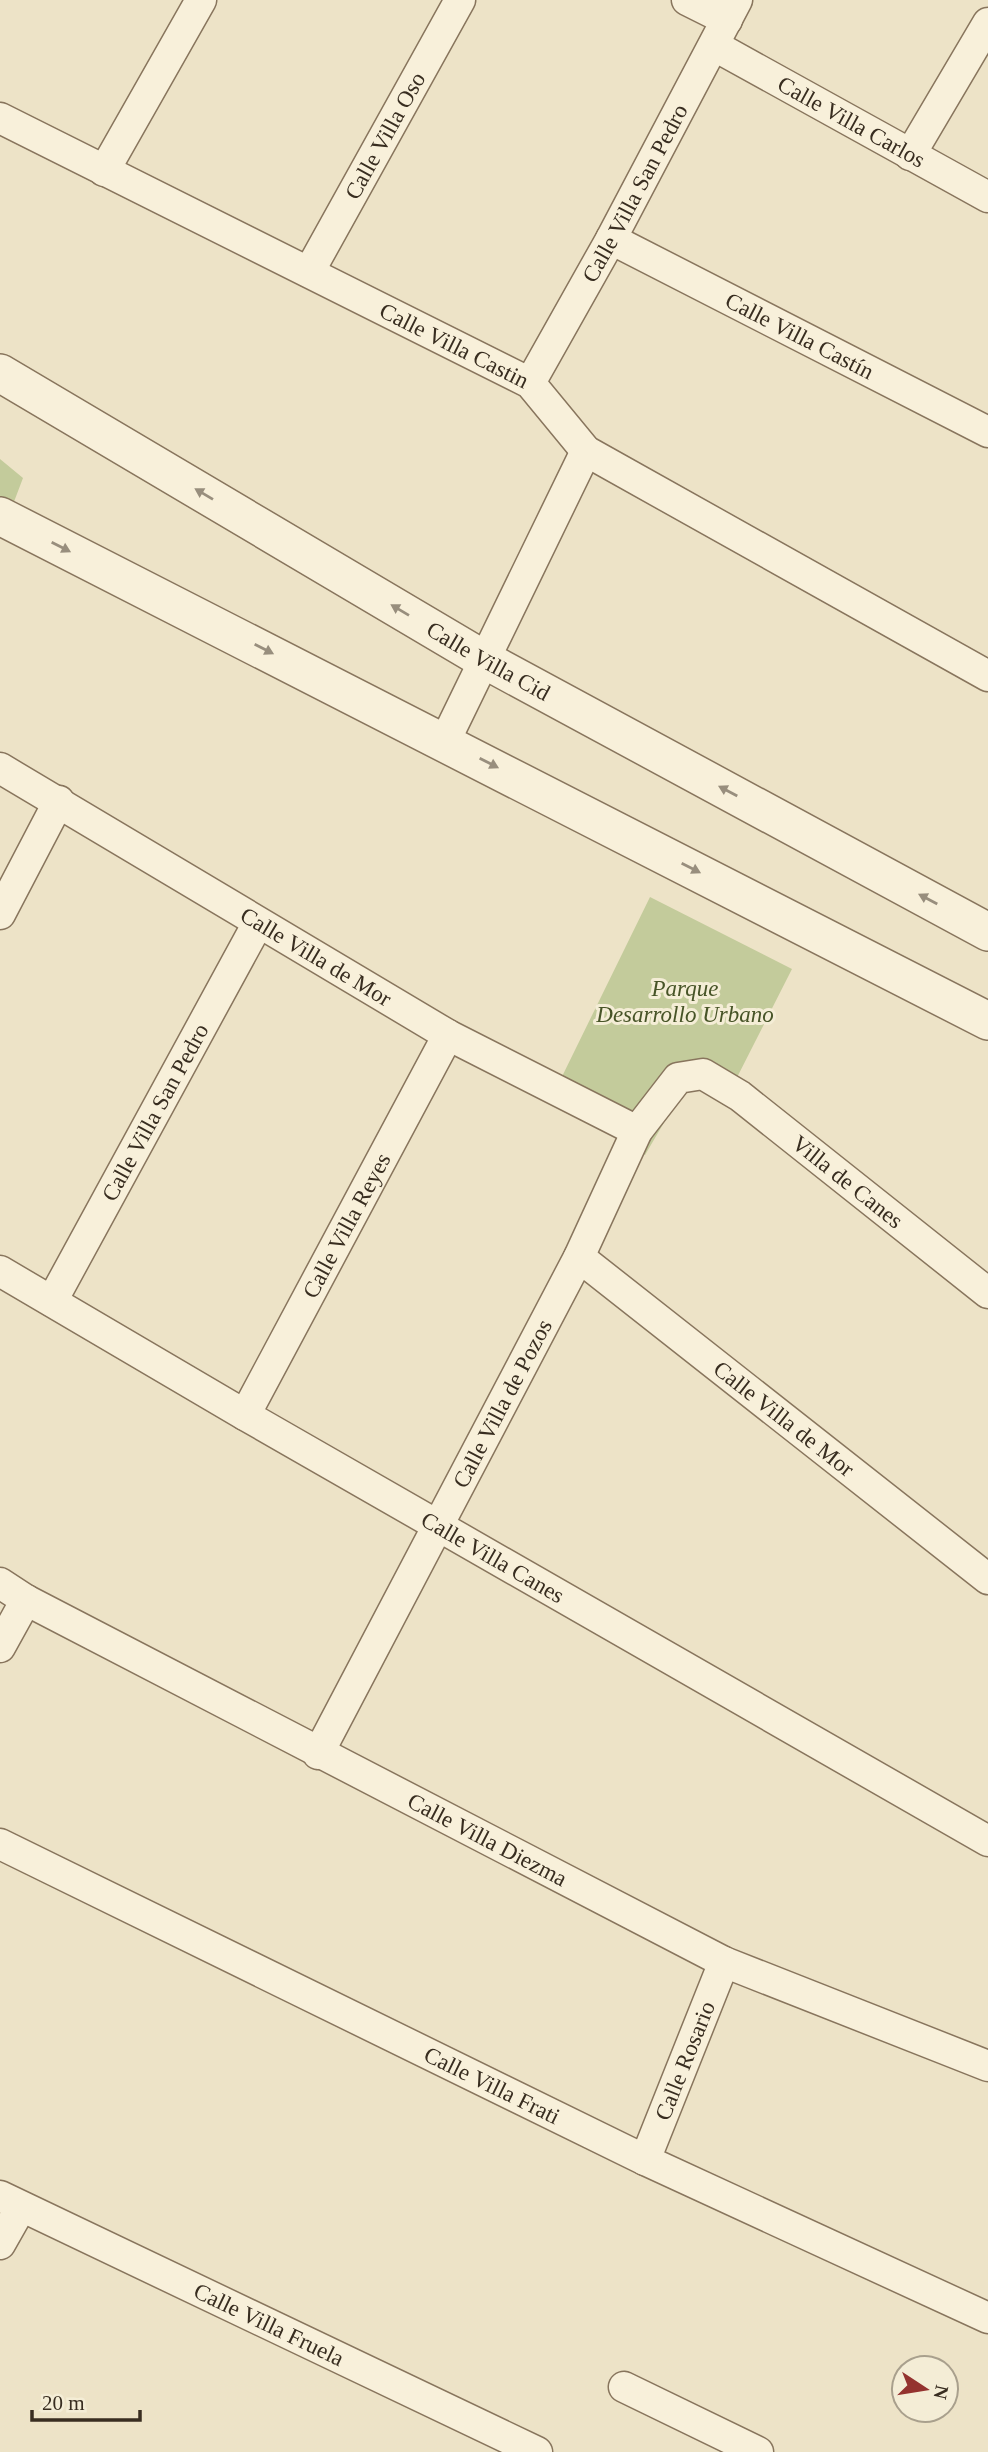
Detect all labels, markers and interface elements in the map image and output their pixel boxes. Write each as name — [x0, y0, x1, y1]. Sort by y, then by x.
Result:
street label: Calle Villa Oso — [339, 68, 430, 203]
street label: Calle Villa Carlos — [774, 71, 930, 172]
street label: Calle Villa San Pedro — [577, 100, 692, 286]
street label: Calle Villa Castín — [721, 287, 878, 384]
street label: Calle Villa Castin — [376, 298, 533, 393]
one-way arrow — [195, 488, 214, 500]
one-way arrow — [51, 541, 71, 552]
one-way arrow — [390, 604, 410, 616]
street label: Calle Villa Cid — [422, 616, 555, 706]
one-way arrow — [254, 644, 274, 655]
one-way arrow — [479, 757, 499, 769]
one-way arrow — [718, 785, 738, 797]
one-way arrow — [681, 862, 701, 873]
one-way arrow — [918, 893, 938, 905]
street label: Calle Villa de Mor — [236, 902, 396, 1011]
park label: Parque Desarrollo Urbano — [595, 976, 774, 1027]
street label: Calle Villa San Pedro — [96, 1019, 213, 1205]
street label: Villa de Canes — [787, 1130, 908, 1233]
street label: Calle Villa Reyes — [297, 1149, 395, 1302]
street label: Calle Villa de Pozos — [448, 1315, 557, 1492]
street label: Calle Villa de Mor — [709, 1356, 859, 1481]
street label: Calle Villa Canes — [417, 1506, 569, 1608]
street label: Calle Villa Diezma — [404, 1788, 571, 1891]
street label: Calle Rosario — [650, 1998, 720, 2124]
street label: Calle Villa Frati — [420, 2041, 564, 2129]
street label: Calle Villa Fruela — [190, 2278, 348, 2371]
north arrow — [890, 2354, 960, 2424]
scale bar — [32, 2378, 140, 2422]
text: N — [929, 2384, 953, 2402]
text: 20 m — [42, 2391, 85, 2415]

